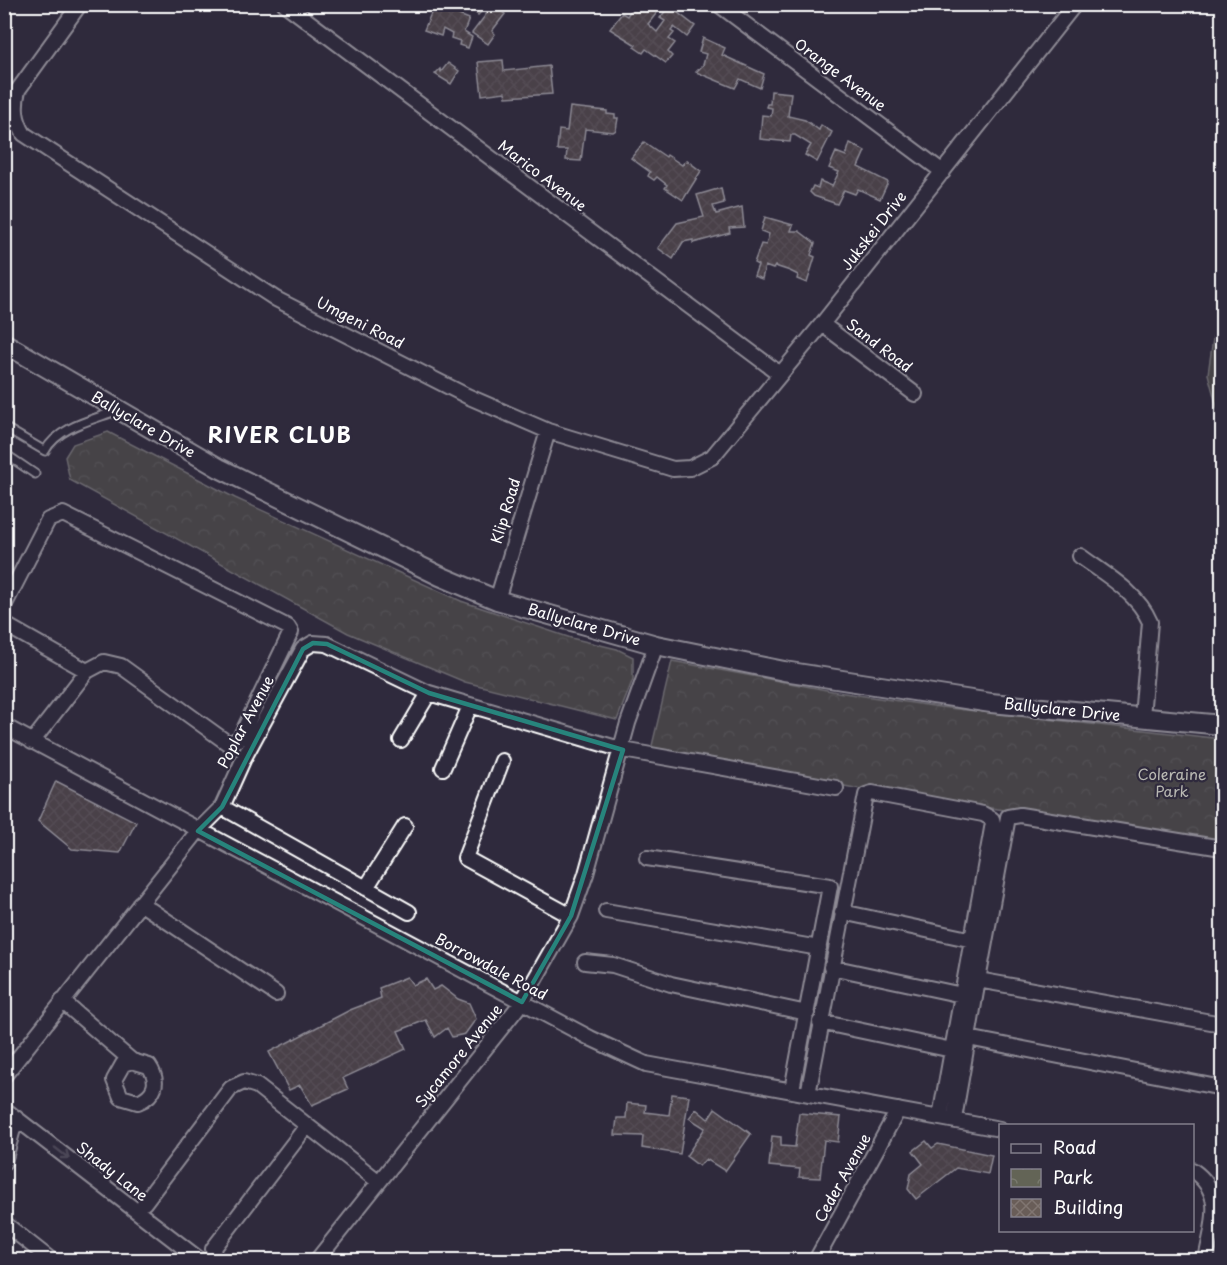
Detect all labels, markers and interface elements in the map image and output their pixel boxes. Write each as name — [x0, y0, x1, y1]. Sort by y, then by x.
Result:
street label: Orange Avenue — [790, 32, 892, 116]
street label: Marico Avenue — [494, 134, 592, 216]
street label: Jukskei Drive — [834, 185, 911, 275]
street label: Umgeni Road — [313, 290, 409, 354]
street label: Sand Road — [842, 312, 918, 377]
street label: Ballyclare Drive — [87, 385, 200, 463]
district label: RIVER CLUB — [208, 418, 352, 450]
street label: Klip Road — [484, 475, 525, 546]
street label: Ballyclare Drive — [525, 596, 644, 651]
street label: Poplar Avenue — [211, 671, 279, 772]
street label: Ballyclare Drive — [1003, 691, 1121, 726]
park label: Coleraine Park — [1138, 762, 1206, 802]
street label: Borrowdale Road — [431, 926, 552, 1005]
street label: Sycamore Avenue — [409, 998, 507, 1112]
legend — [999, 1124, 1194, 1232]
street label: Ceder Avenue — [808, 1129, 876, 1226]
text: Road — [1053, 1133, 1097, 1160]
street label: Shady Lane — [72, 1135, 154, 1206]
one-way arrow — [53, 1147, 69, 1160]
text: Park — [1053, 1163, 1093, 1190]
text: Building — [1053, 1193, 1123, 1220]

